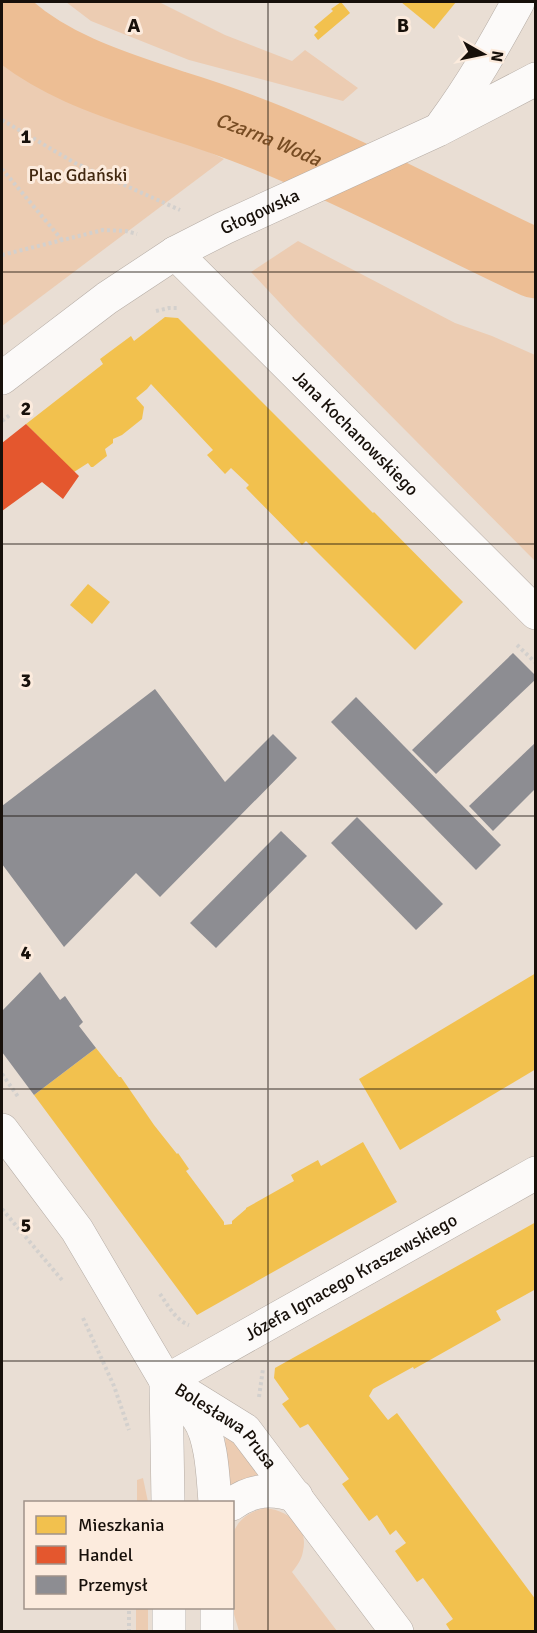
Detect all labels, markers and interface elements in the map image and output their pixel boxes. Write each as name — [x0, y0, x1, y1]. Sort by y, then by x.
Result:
text: A — [128, 13, 141, 38]
text: B — [397, 13, 409, 38]
north arrow — [453, 24, 513, 84]
text: N — [486, 49, 508, 63]
water label: Czarna Woda — [212, 107, 326, 172]
text: 1 — [21, 124, 32, 149]
park label: Plac Gdański — [29, 164, 127, 186]
street label: Głogowska — [217, 184, 303, 239]
street label: Jana Kochanowskiego — [288, 366, 423, 500]
text: 2 — [21, 396, 31, 421]
text: 3 — [21, 668, 31, 693]
text: 4 — [21, 940, 32, 965]
street label: Józefa Ignacego Kraszewskiego — [241, 1209, 461, 1346]
text: 5 — [21, 1213, 31, 1238]
street label: Bolesława Prusa — [171, 1378, 281, 1473]
legend — [24, 1501, 234, 1609]
text: Mieszkania — [78, 1514, 164, 1536]
text: Handel — [78, 1544, 133, 1566]
text: Przemysł — [78, 1574, 148, 1596]

